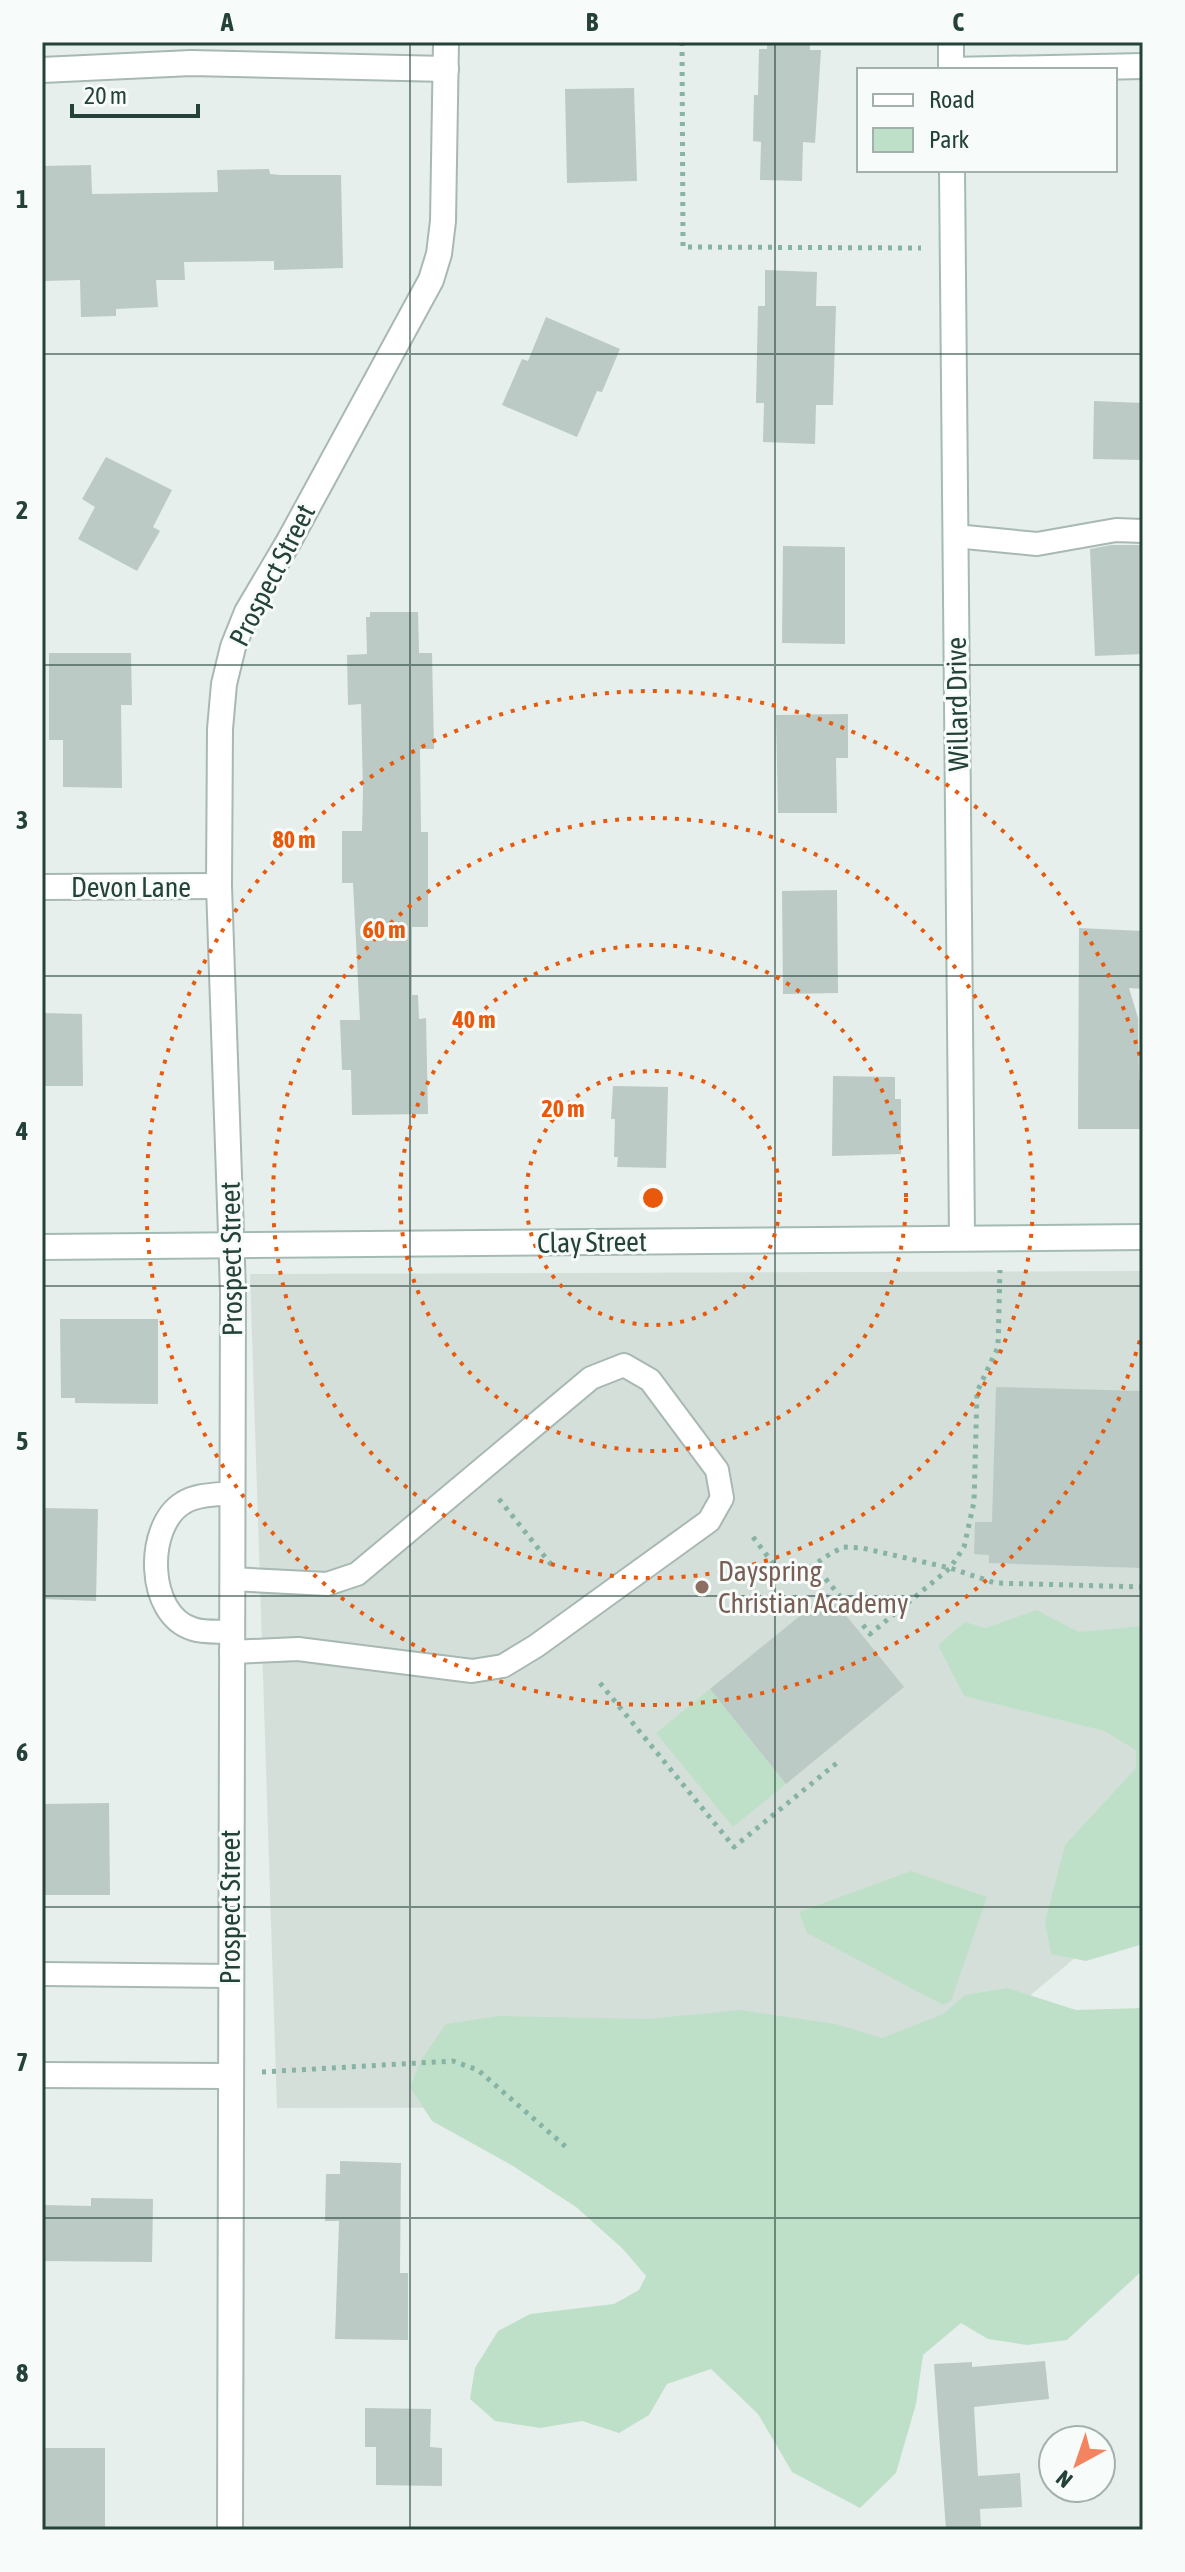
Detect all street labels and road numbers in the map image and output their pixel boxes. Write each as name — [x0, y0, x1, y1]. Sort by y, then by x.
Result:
street label: Prospect Street — [223, 499, 321, 651]
street label: Willard Drive — [940, 637, 974, 771]
street label: Devon Lane — [71, 871, 191, 903]
street label: Prospect Street — [214, 1181, 248, 1337]
street label: Clay Street — [537, 1225, 647, 1259]
street label: Prospect Street — [214, 1830, 246, 1984]

